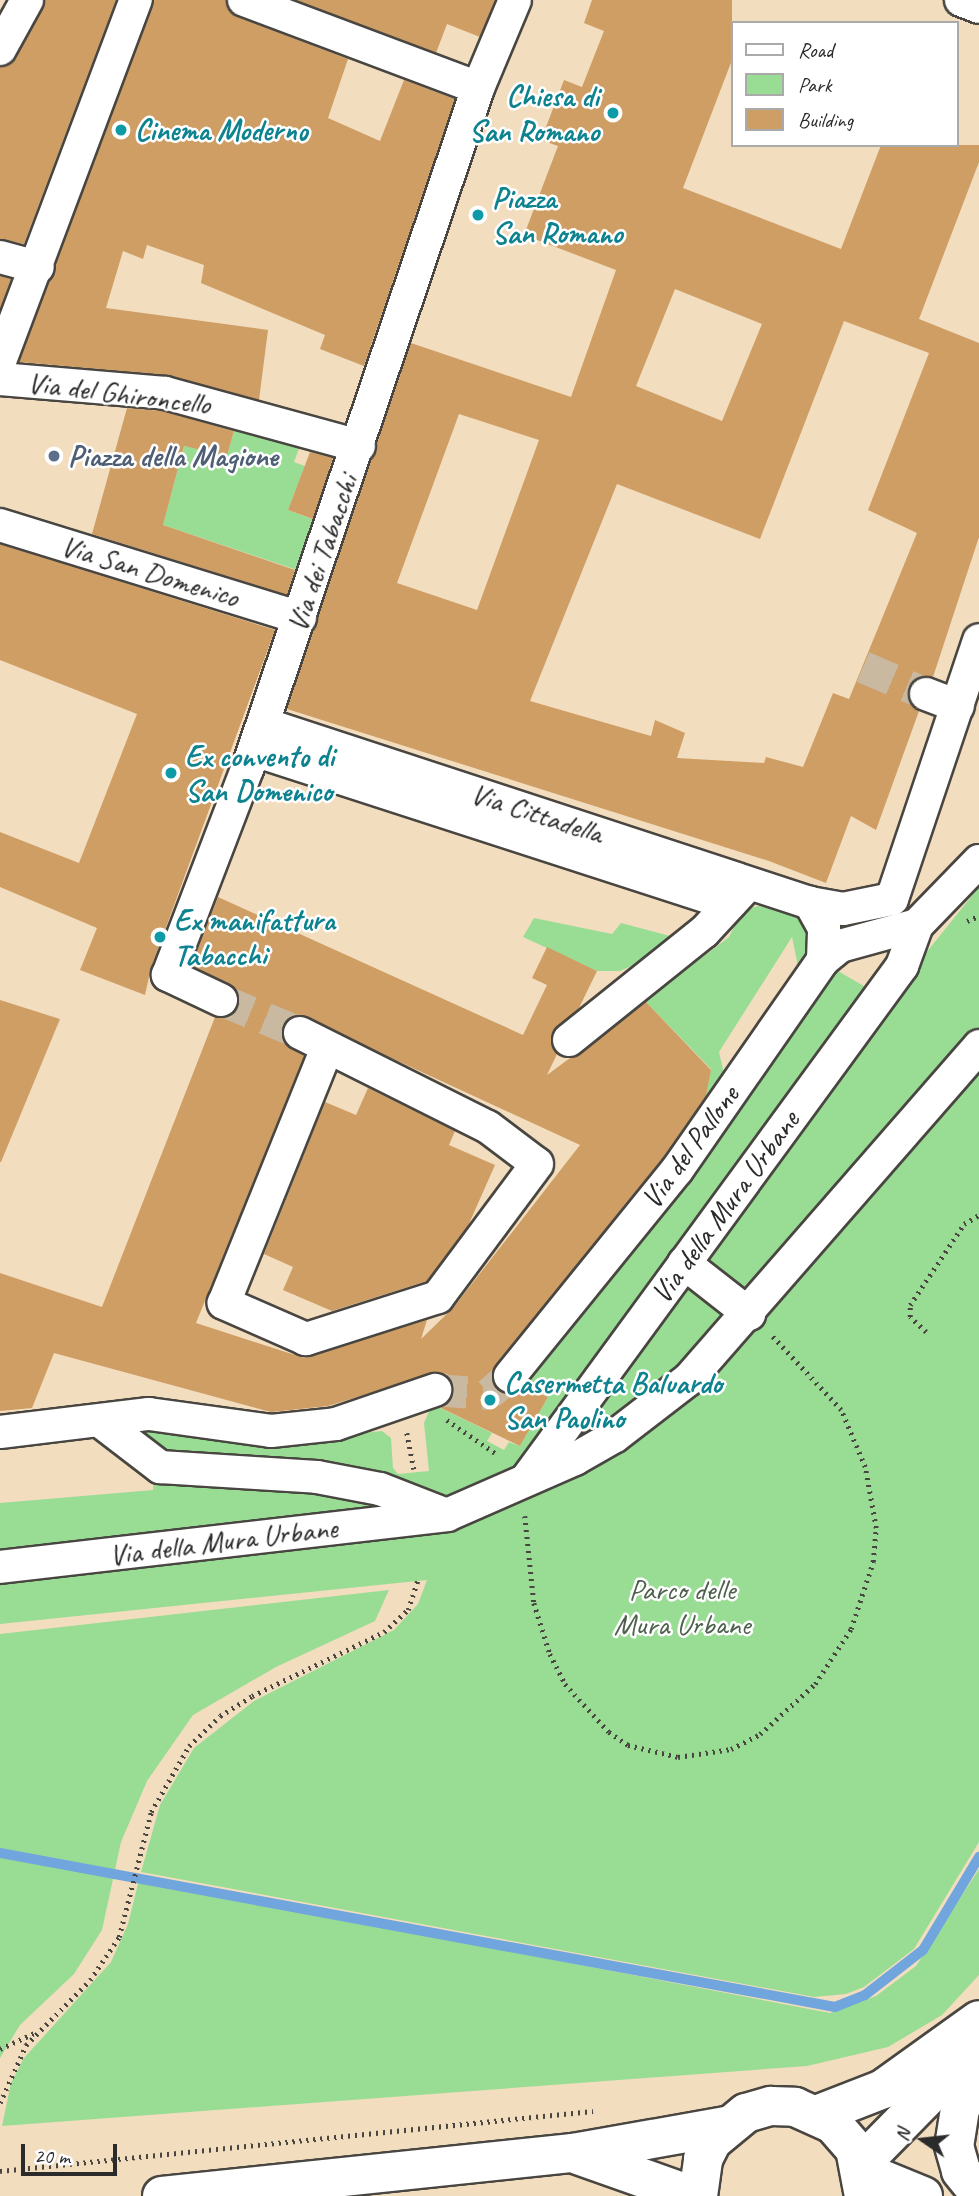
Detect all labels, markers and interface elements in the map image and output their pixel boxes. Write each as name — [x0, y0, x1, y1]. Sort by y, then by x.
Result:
legend — [730, 21, 958, 147]
text: Road — [798, 37, 833, 63]
text: Park — [798, 72, 831, 98]
place label: Chiesa di San Romano — [469, 78, 599, 148]
marker: Chiesa di San Romano — [605, 105, 621, 121]
text: Building — [798, 107, 853, 133]
place label: Cinema Moderno — [135, 112, 307, 148]
marker: Cinema Moderno — [113, 122, 129, 138]
place label: Piazza San Romano — [492, 180, 622, 250]
marker: Piazza San Romano — [470, 207, 486, 223]
street label: Via del Ghironcello — [26, 364, 212, 422]
place label: Piazza della Magione — [68, 438, 278, 474]
marker: Piazza della Magione — [46, 448, 62, 464]
street label: Via dei Tabacchi — [278, 469, 366, 637]
street label: Via San Domenico — [57, 527, 243, 615]
place label: Ex convento di San Domenico — [185, 738, 334, 808]
marker: Ex convento di San Domenico — [163, 765, 179, 781]
street label: Via Cittadella — [467, 775, 607, 851]
place label: Ex manifattura Tabacchi — [174, 902, 334, 972]
marker: Ex manifattura Tabacchi — [152, 929, 168, 945]
street label: Via del Pallone — [633, 1078, 747, 1216]
street label: Via della Mura Urbane — [643, 1104, 807, 1310]
place label: Casermetta Baluardo San Paolino — [504, 1365, 722, 1436]
marker: Casermetta Baluardo San Paolino — [482, 1392, 498, 1408]
street label: Via della Mura Urbane — [108, 1509, 338, 1573]
park label: Parco delle Mura Urbane — [613, 1571, 751, 1642]
north arrow — [888, 2105, 958, 2175]
text: N — [890, 2126, 916, 2144]
scale bar — [24, 2130, 121, 2174]
text: 20 m — [34, 2143, 70, 2169]

